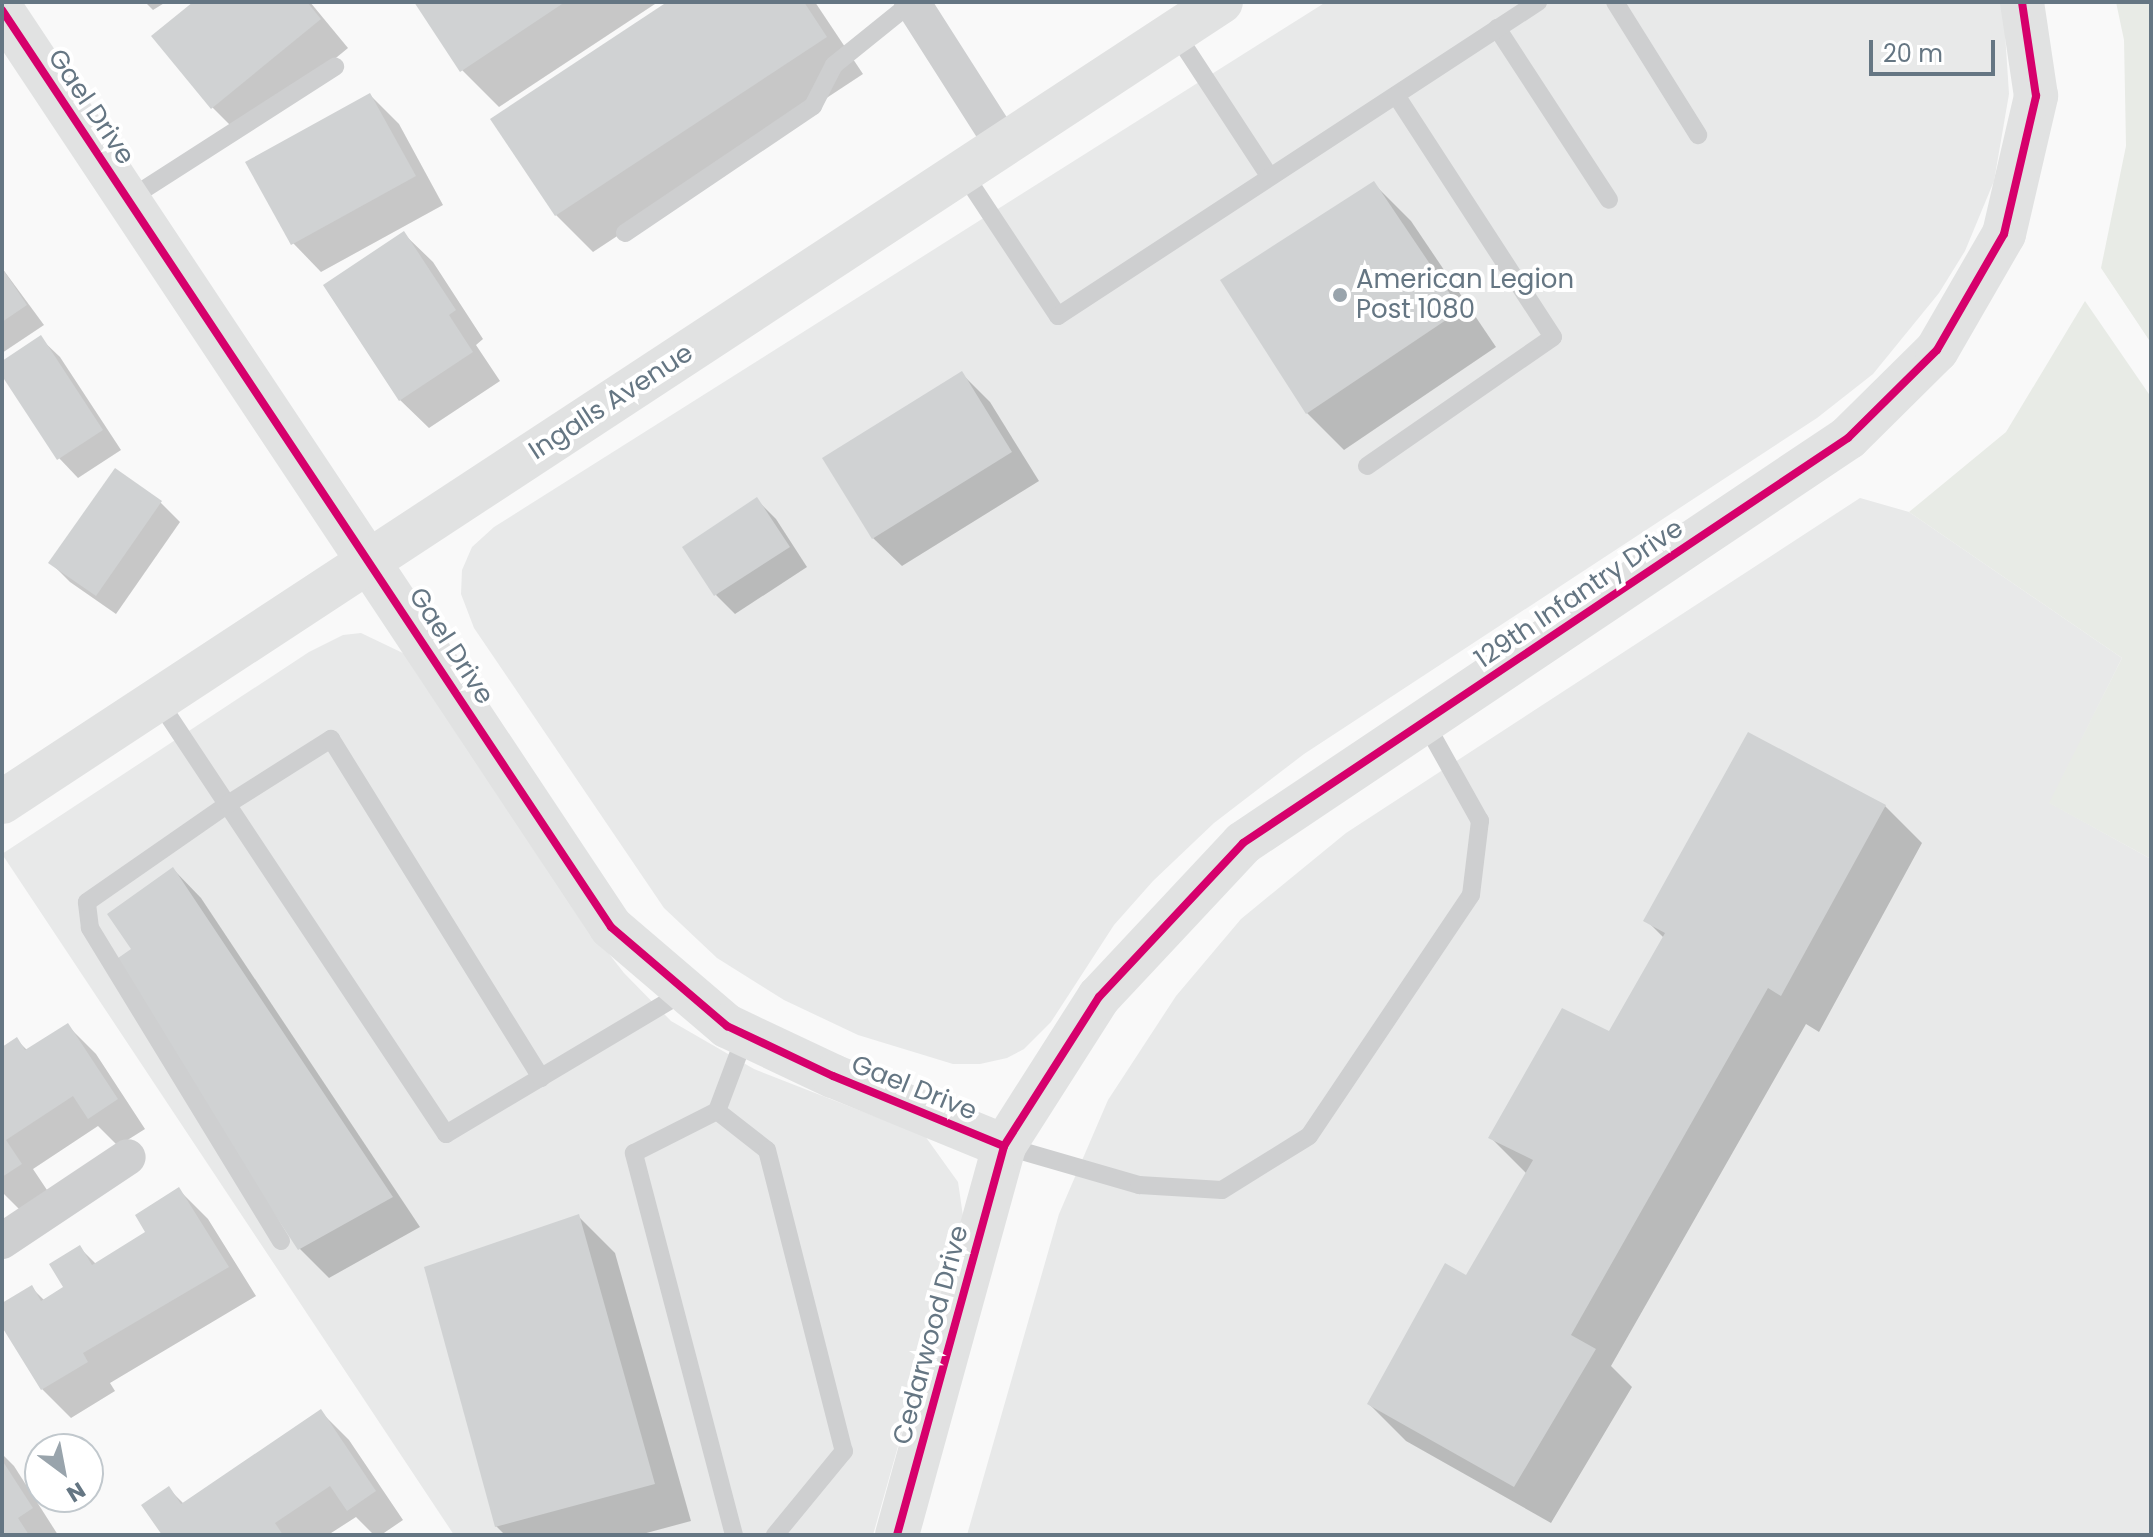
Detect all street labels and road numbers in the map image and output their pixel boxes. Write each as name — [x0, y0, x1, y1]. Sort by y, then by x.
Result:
street label: Gael Drive — [41, 43, 141, 171]
street label: Ingalls Avenue — [523, 337, 699, 467]
street label: 129th Infantry Drive — [1469, 513, 1689, 675]
street label: Gael Drive — [402, 582, 500, 710]
street label: Gael Drive — [847, 1049, 981, 1127]
street label: Cedarwood Drive — [887, 1222, 975, 1448]

